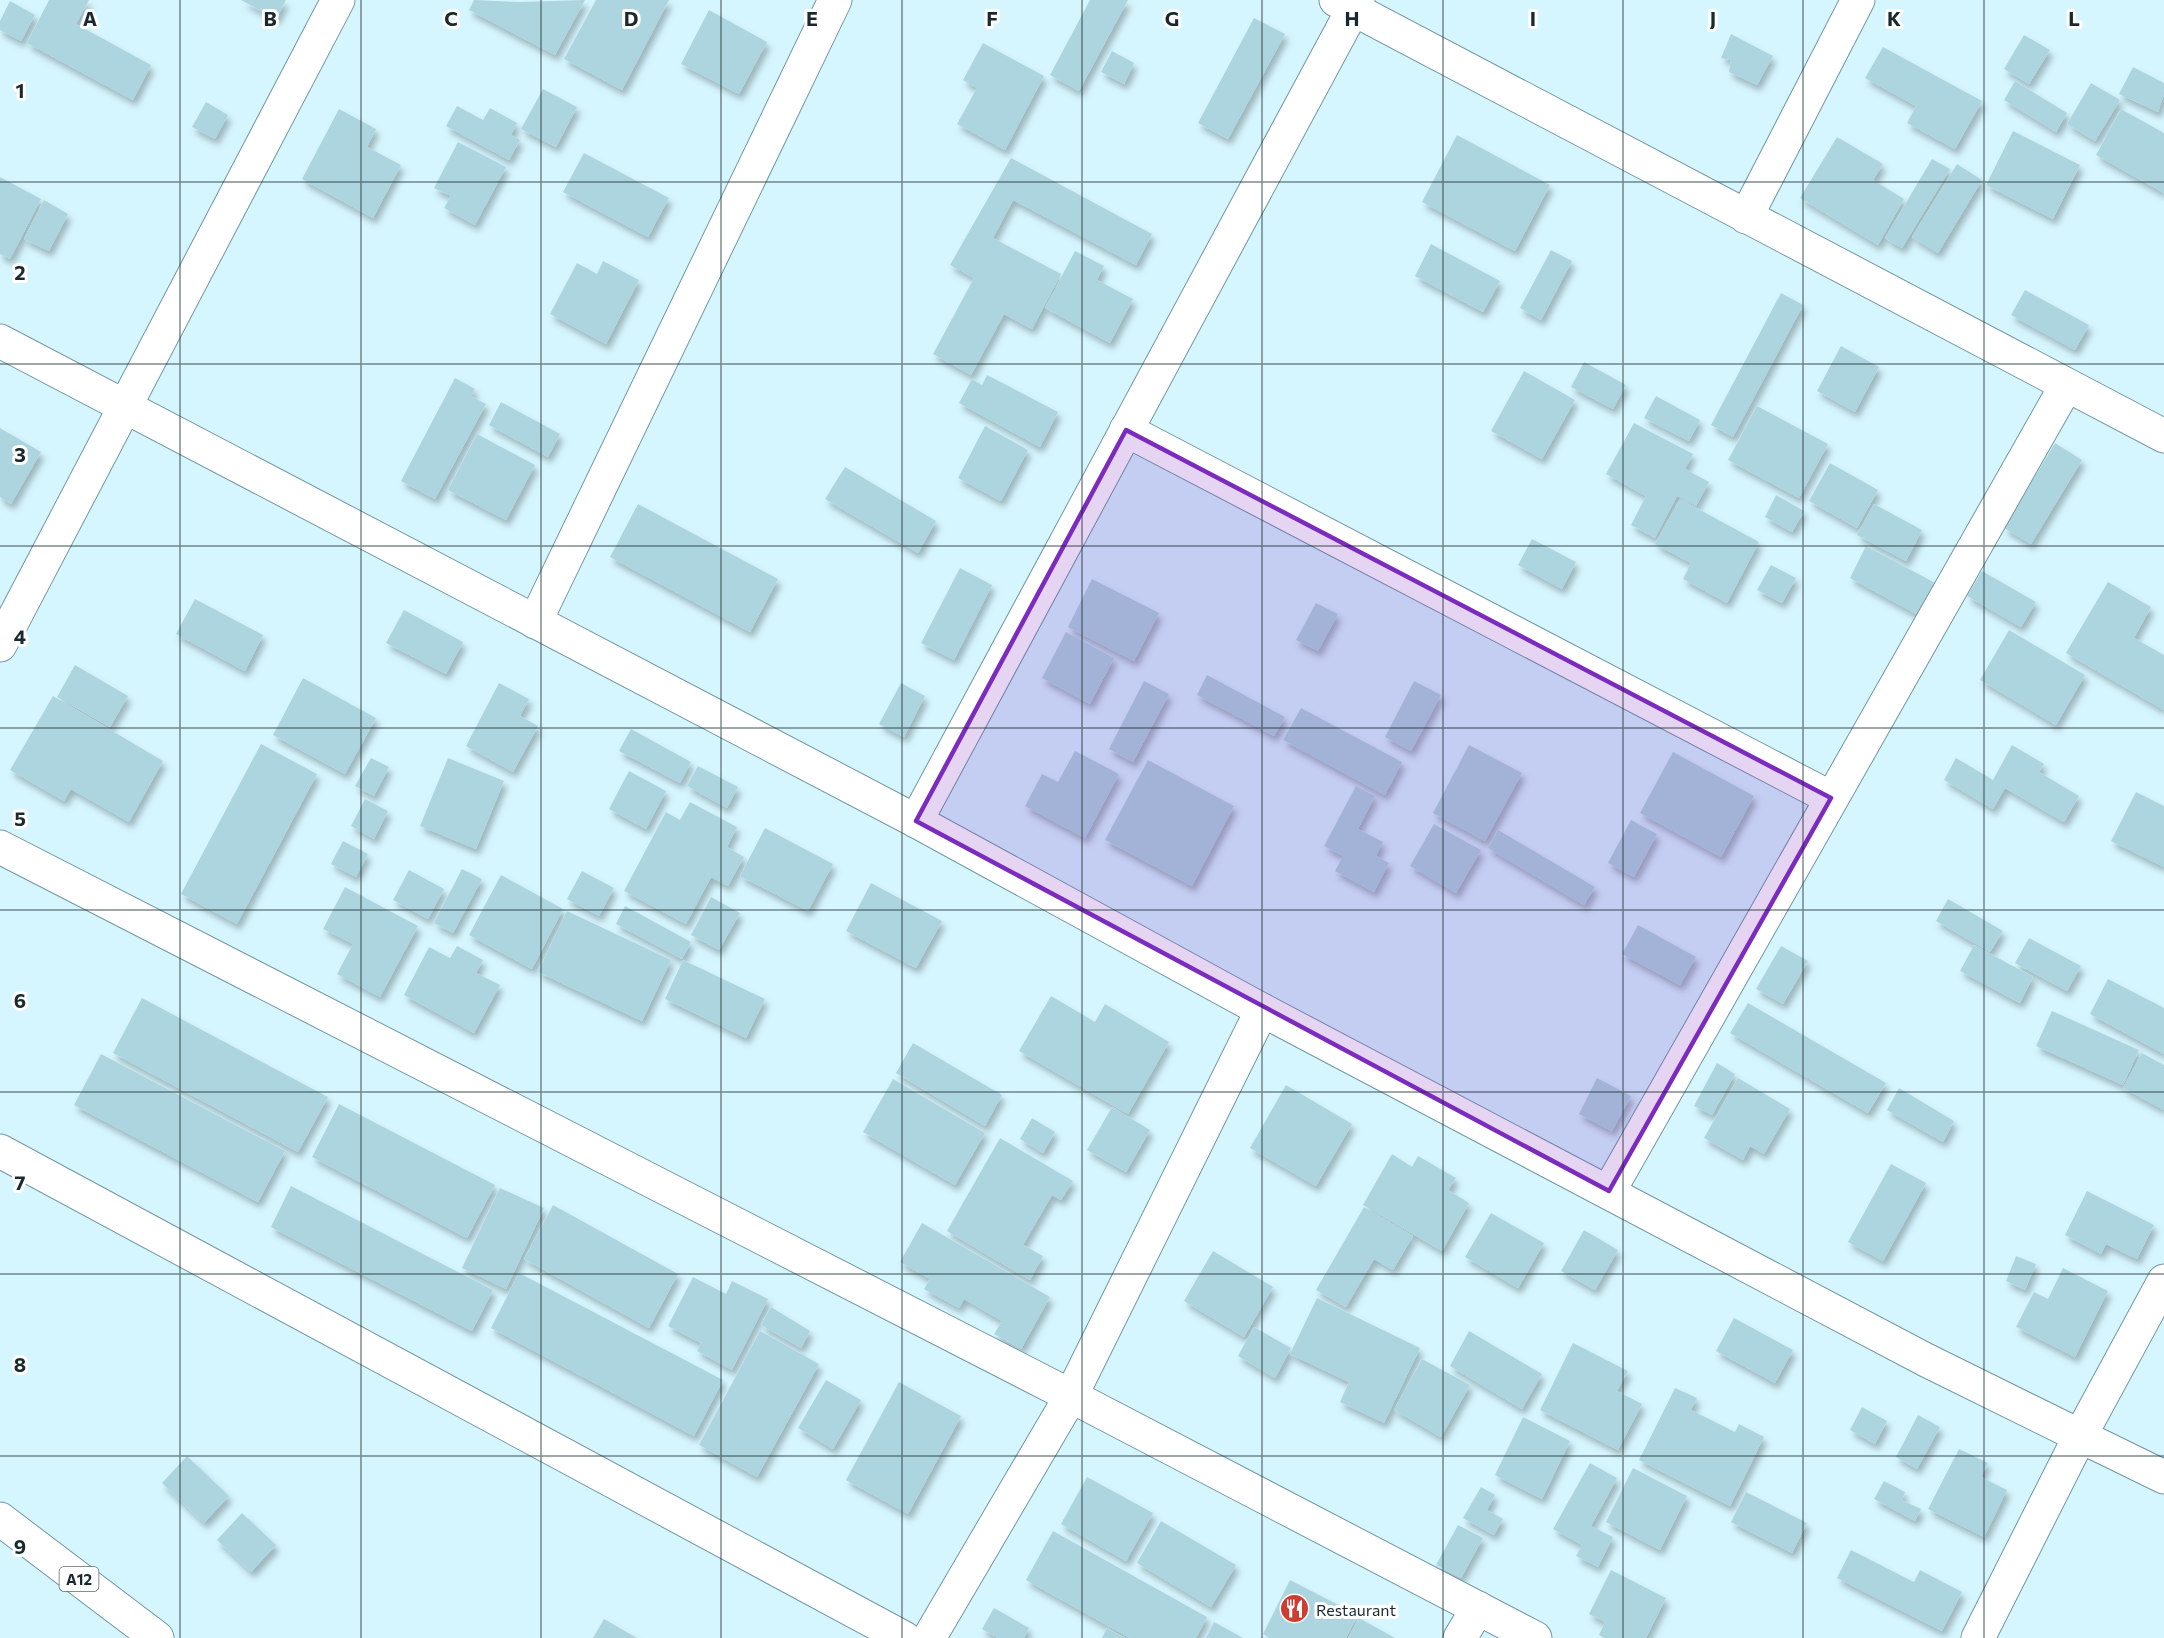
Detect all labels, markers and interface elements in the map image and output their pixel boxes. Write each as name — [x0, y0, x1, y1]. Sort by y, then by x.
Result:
text: A — [83, 6, 97, 30]
text: B — [263, 6, 277, 30]
text: C — [444, 6, 458, 30]
text: D — [624, 6, 638, 30]
text: E — [806, 6, 818, 30]
text: F — [986, 6, 998, 30]
text: G — [1165, 6, 1179, 30]
text: H — [1345, 6, 1360, 30]
text: I — [1530, 6, 1536, 30]
text: J — [1710, 6, 1716, 30]
text: K — [1887, 6, 1901, 30]
text: L — [2068, 6, 2080, 30]
text: 1 — [15, 78, 25, 102]
text: 2 — [14, 260, 26, 284]
text: 3 — [14, 442, 26, 466]
text: 4 — [14, 624, 26, 648]
text: 5 — [14, 806, 26, 830]
text: 6 — [14, 988, 26, 1012]
text: 7 — [15, 1170, 26, 1194]
text: 8 — [14, 1352, 26, 1376]
text: 9 — [14, 1534, 26, 1558]
road number: A12 — [60, 1567, 98, 1591]
restaurant icon: Restaurant — [1279, 1593, 1311, 1625]
place label: Restaurant — [1316, 1600, 1397, 1619]

